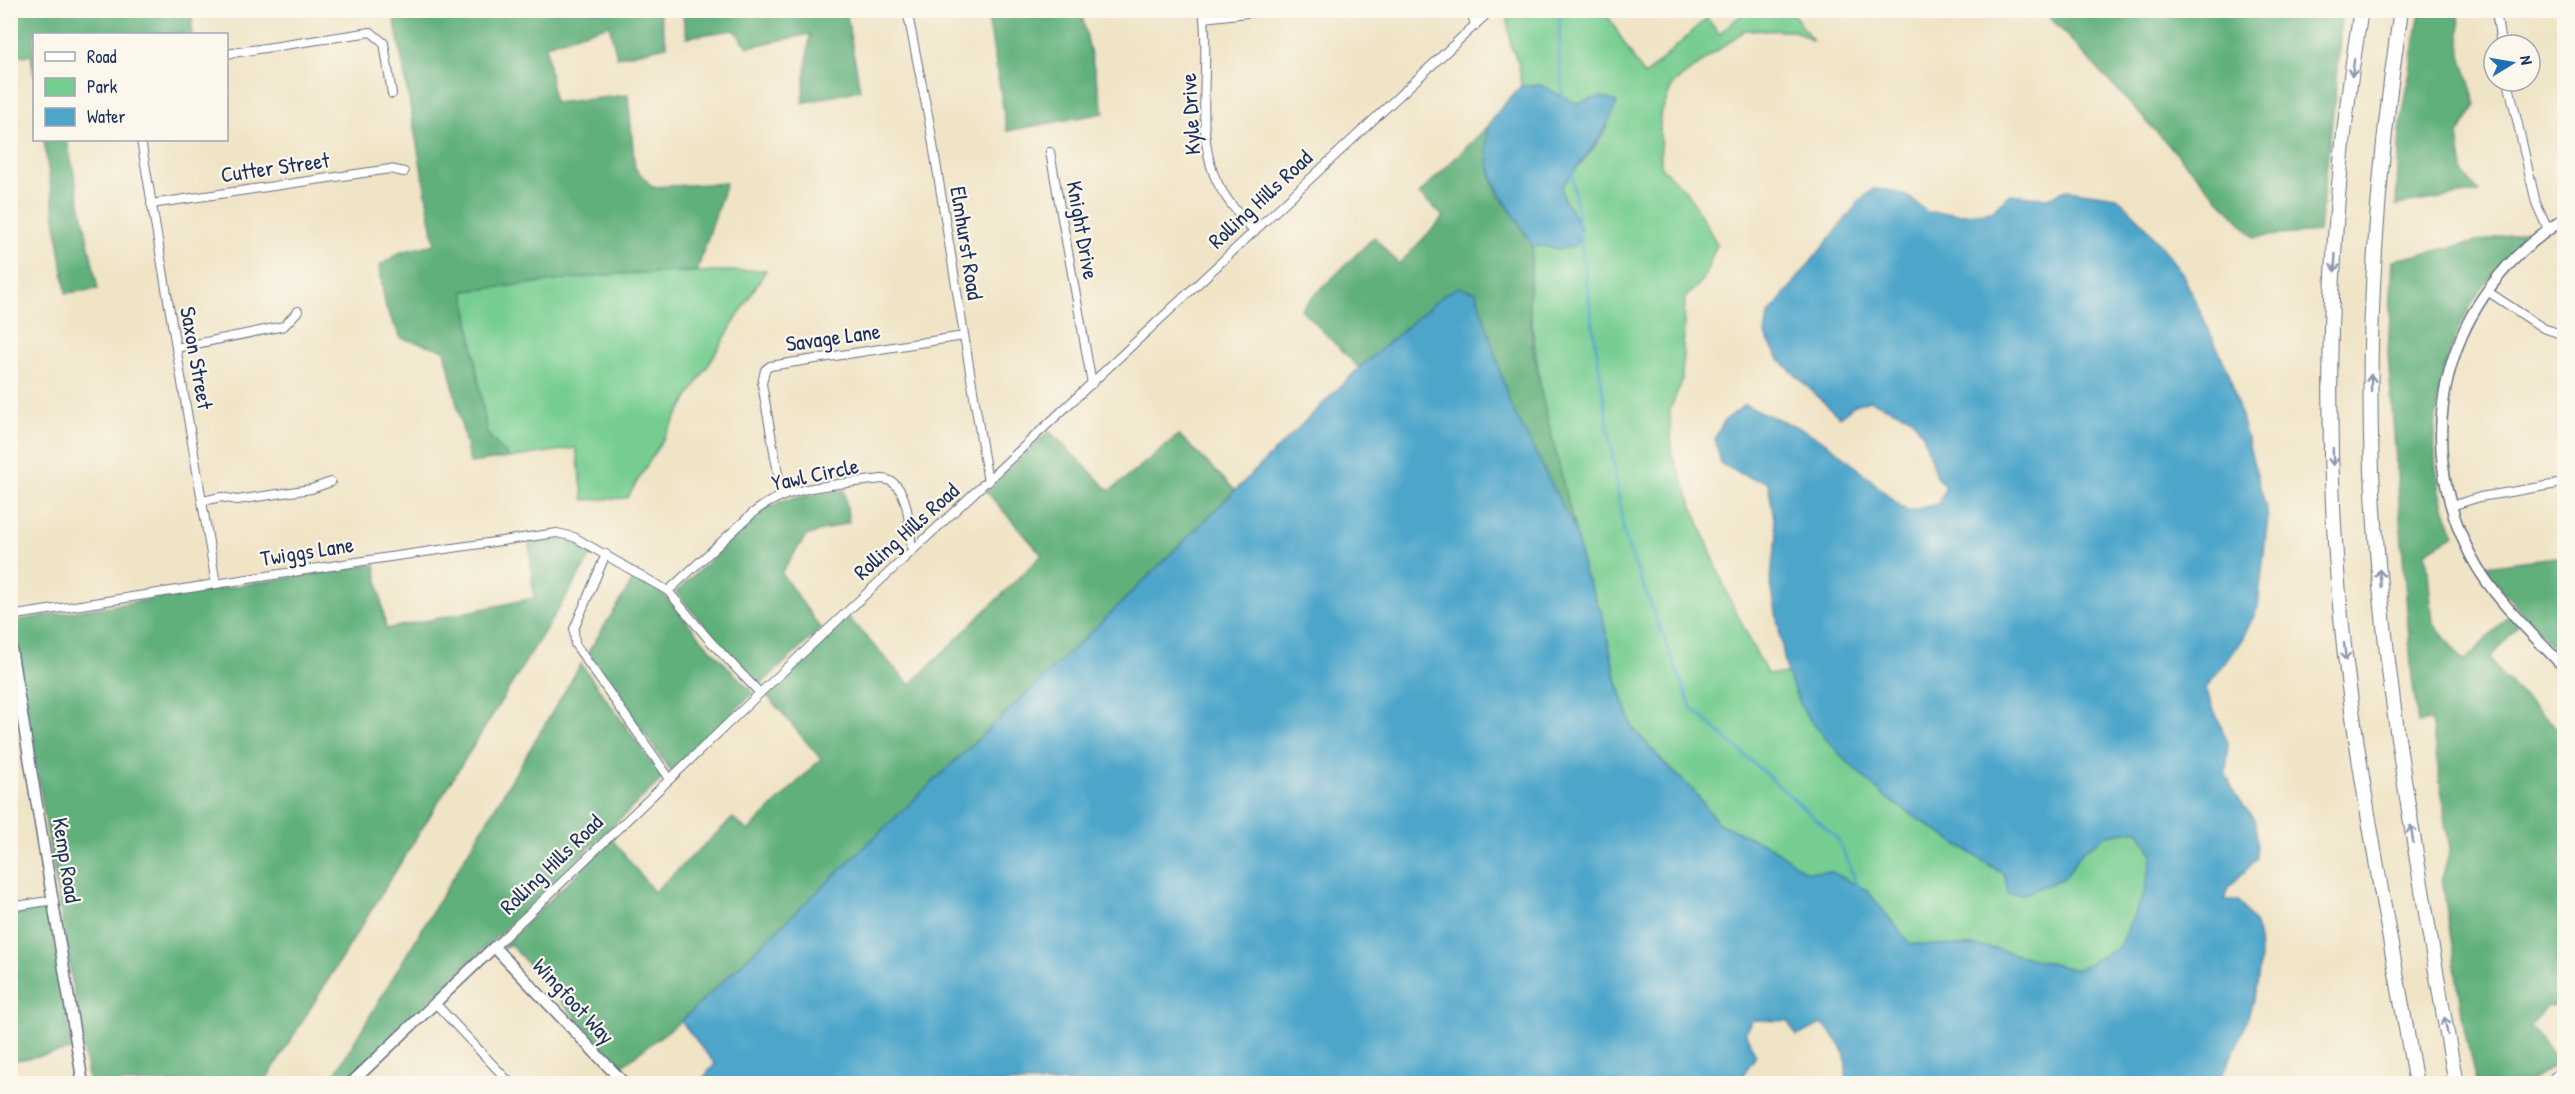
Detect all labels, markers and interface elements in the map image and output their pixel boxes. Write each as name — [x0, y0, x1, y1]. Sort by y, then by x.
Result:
legend — [33, 33, 228, 141]
north arrow — [2482, 33, 2542, 93]
text: Road — [87, 44, 117, 69]
text: N — [2515, 54, 2538, 67]
one-way arrow — [2348, 58, 2359, 78]
street label: Kyle Drive — [1173, 72, 1207, 156]
text: Park — [87, 74, 118, 99]
text: Water — [87, 104, 125, 129]
street label: Rolling Hills Road — [1201, 143, 1319, 255]
street label: Cutter Street — [219, 144, 332, 189]
street label: Knight Drive — [1060, 178, 1106, 282]
street label: Elmhurst Road — [943, 184, 991, 302]
one-way arrow — [2330, 252, 2341, 272]
street label: Saxon Street — [173, 304, 221, 412]
street label: Savage Lane — [784, 315, 882, 358]
one-way arrow — [2365, 374, 2377, 394]
one-way arrow — [2327, 447, 2339, 467]
street label: Yawl Circle — [769, 450, 861, 498]
street label: Rolling Hills Road — [847, 475, 966, 586]
street label: Twiggs Lane — [258, 529, 356, 573]
one-way arrow — [2374, 568, 2385, 588]
one-way arrow — [2340, 642, 2351, 661]
street label: Rolling Hills Road — [493, 807, 609, 921]
street label: Kemp Road — [45, 815, 89, 905]
one-way arrow — [2406, 824, 2417, 844]
street label: Wingfoot Way — [526, 951, 622, 1051]
one-way arrow — [2440, 1017, 2451, 1036]

